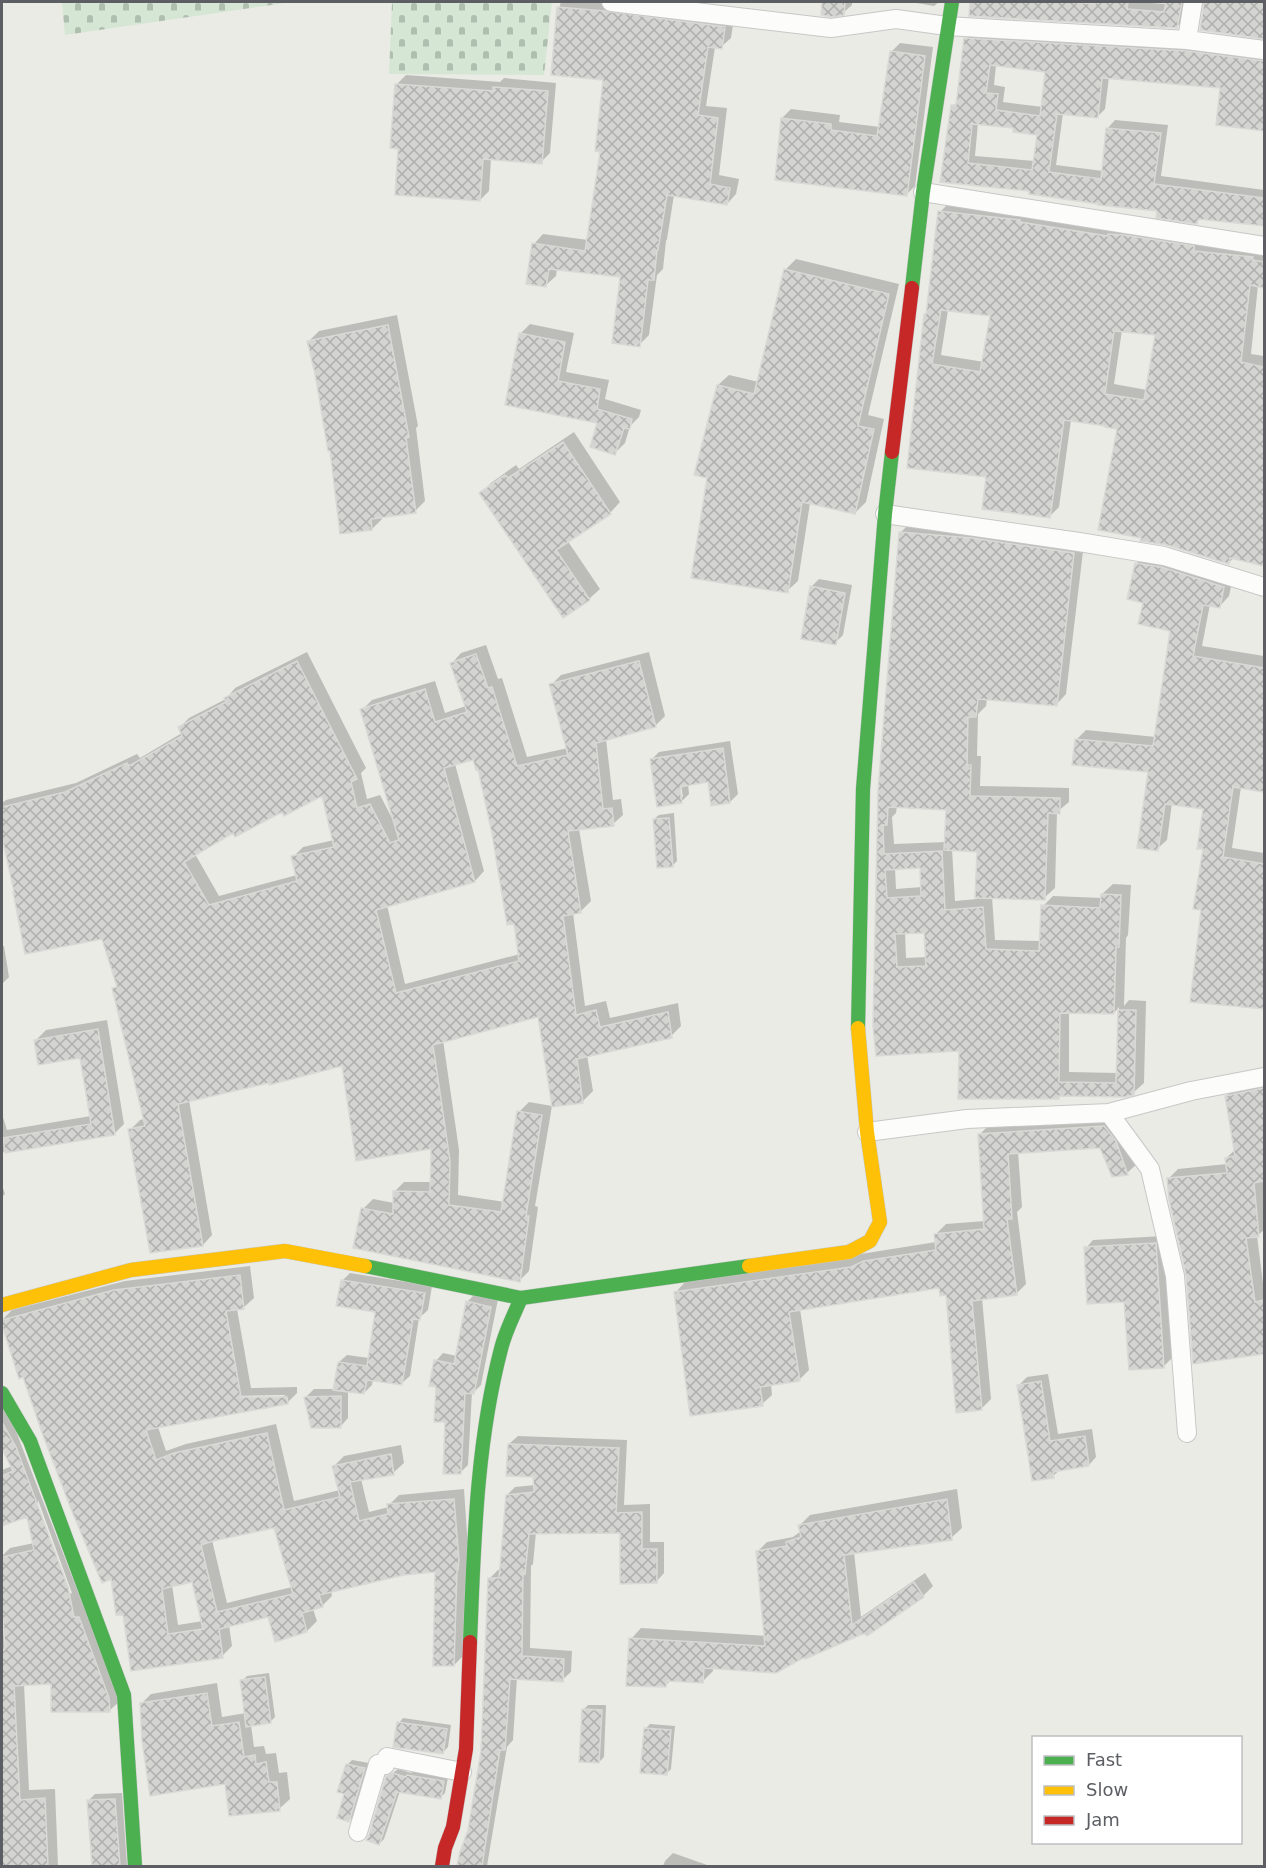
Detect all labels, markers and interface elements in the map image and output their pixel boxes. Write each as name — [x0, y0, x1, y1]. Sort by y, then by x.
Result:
legend — [1032, 1736, 1242, 1844]
text: Fast — [1086, 1749, 1122, 1770]
text: Slow — [1086, 1779, 1128, 1800]
text: Jam — [1085, 1809, 1120, 1830]

